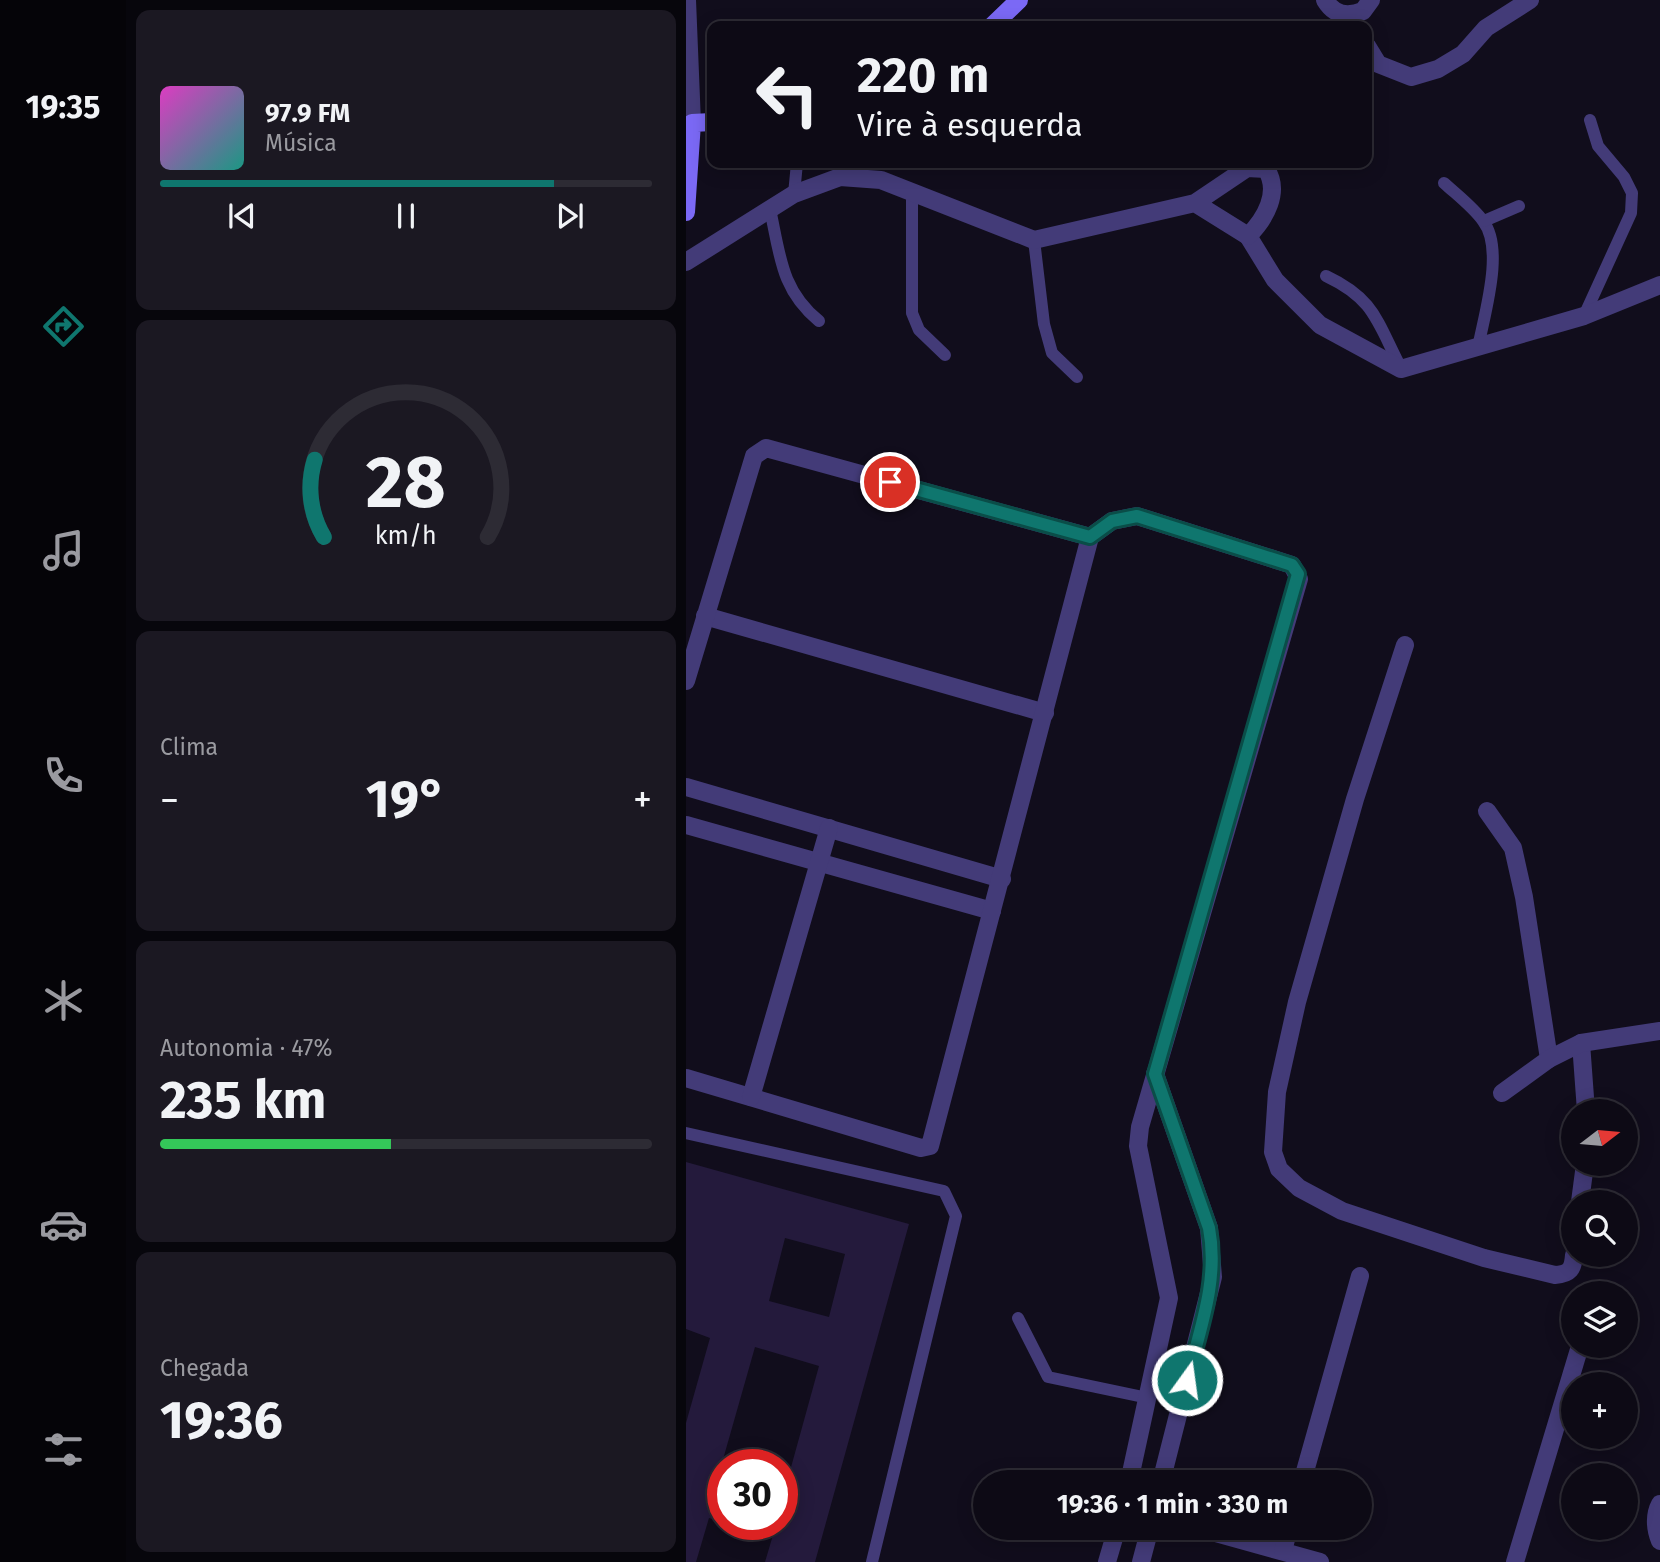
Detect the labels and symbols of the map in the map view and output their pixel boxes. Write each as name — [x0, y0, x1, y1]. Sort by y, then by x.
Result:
pin — [860, 452, 920, 512]
north arrow — [1561, 1099, 1638, 1176]
position arrow — [1150, 1343, 1224, 1417]
speed limit sign: 30 — [707, 1449, 798, 1540]

